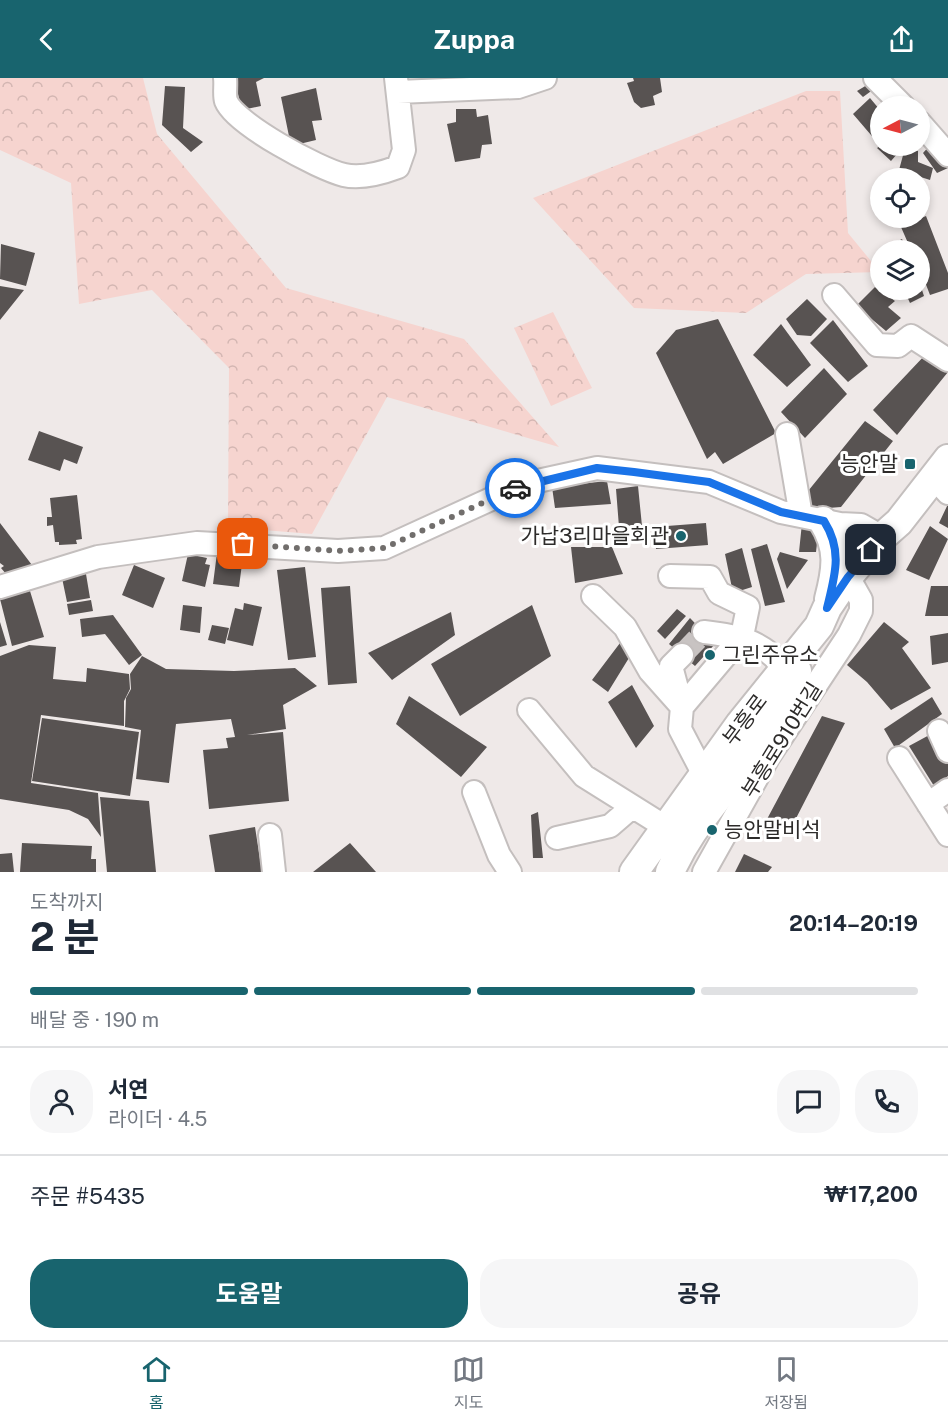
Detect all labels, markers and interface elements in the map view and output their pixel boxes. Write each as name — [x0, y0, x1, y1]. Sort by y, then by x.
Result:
icon: back — [30, 23, 63, 56]
text: Zuppa — [433, 23, 515, 55]
icon: share — [885, 23, 918, 56]
north arrow — [870, 96, 930, 156]
map controls — [870, 96, 930, 300]
button: locate — [870, 168, 930, 228]
button: layers — [870, 240, 930, 300]
place label: 능안말 — [840, 451, 898, 476]
marker: 능안말 — [903, 457, 917, 471]
courier — [485, 458, 545, 518]
icon: car — [499, 472, 532, 505]
pin — [217, 518, 268, 569]
place label: 가납3리마을회관 — [521, 523, 669, 548]
pin — [845, 524, 896, 575]
icon: bag — [226, 527, 259, 560]
marker: 가납3리마을회관 — [674, 529, 688, 543]
icon: home — [854, 533, 887, 566]
place label: 그린주유소 — [722, 642, 819, 667]
marker: 그린주유소 — [703, 648, 717, 662]
street label: 부흥로910번길 — [736, 678, 827, 802]
street label: 부흥로 — [717, 689, 772, 750]
place label: 능안말비석 — [724, 817, 821, 842]
marker: 능안말비석 — [705, 823, 719, 837]
text: 도착까지 — [30, 890, 104, 914]
text: 20:14–20:19 — [789, 910, 918, 936]
text: 2 분 — [30, 914, 99, 960]
text: 배달 중 · 190 m — [30, 1008, 159, 1032]
button: person — [30, 1070, 93, 1133]
button: chat — [777, 1070, 840, 1133]
button: phone — [855, 1070, 918, 1133]
text: 서연 — [108, 1076, 148, 1102]
text: 라이더 · 4.5 — [108, 1107, 207, 1131]
text: ₩17,200 — [824, 1181, 918, 1207]
text: 주문 #5435 — [30, 1183, 145, 1209]
button: 도움말 — [30, 1259, 468, 1328]
button: 공유 — [480, 1259, 918, 1328]
tab: 홈 — [140, 1353, 173, 1413]
tab: 지도 — [452, 1353, 485, 1413]
tab: 저장됨 — [764, 1353, 808, 1413]

